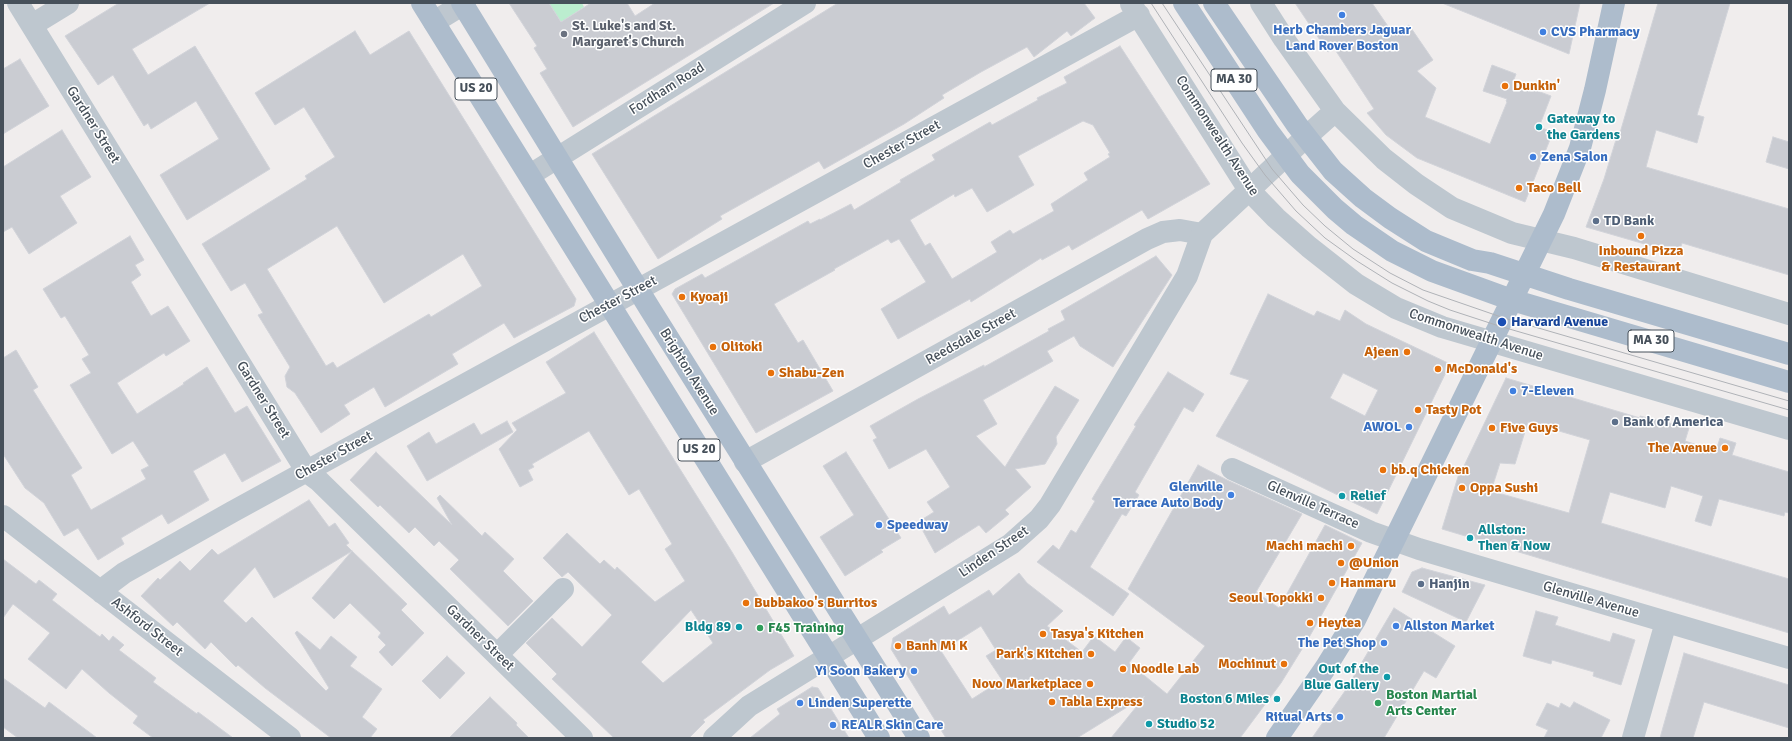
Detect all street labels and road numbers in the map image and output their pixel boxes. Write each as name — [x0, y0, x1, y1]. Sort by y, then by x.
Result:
street label: Fordham Road — [626, 59, 708, 119]
road number: MA 30 — [1211, 69, 1257, 91]
street label: Commonwealth Avenue — [1172, 73, 1262, 199]
road number: US 20 — [455, 78, 497, 100]
street label: Gardner Street — [63, 83, 123, 167]
street label: Chester Street — [860, 117, 944, 173]
street label: Chester Street — [576, 272, 660, 328]
street label: Reedsdale Street — [923, 305, 1019, 369]
street label: Commonwealth Avenue — [1407, 305, 1545, 365]
street label: Brighton Avenue — [656, 326, 722, 418]
road number: MA 30 — [1628, 330, 1674, 352]
street label: Gardner Street — [233, 358, 293, 442]
street label: Chester Street — [292, 428, 376, 484]
road number: US 20 — [678, 439, 720, 461]
street label: Glenville Terrace — [1264, 477, 1362, 533]
street label: Linden Street — [956, 523, 1032, 581]
street label: Glenville Avenue — [1541, 578, 1641, 622]
street label: Ashford Street — [108, 594, 186, 660]
street label: Gardner Street — [443, 601, 517, 675]

